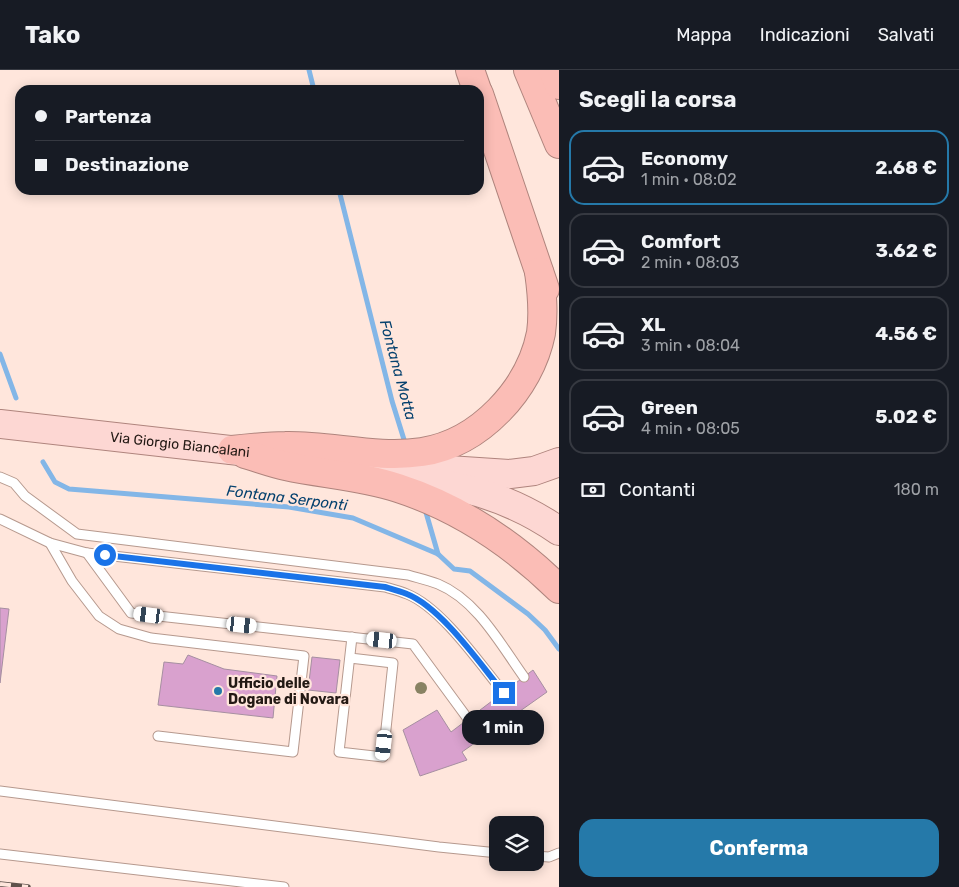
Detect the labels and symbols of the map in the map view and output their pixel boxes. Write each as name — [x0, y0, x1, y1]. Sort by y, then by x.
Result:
water label: Fontana Motta — [376, 318, 420, 422]
street label: Via Giorgio Biancalani — [109, 428, 251, 461]
water label: Fontana Serponti — [226, 482, 349, 514]
route start — [94, 544, 116, 566]
car — [133, 606, 164, 624]
car — [226, 616, 257, 634]
car — [366, 631, 397, 649]
place label: Ufficio delle Dogane di Novara — [228, 675, 349, 708]
route end — [493, 682, 515, 704]
marker: Ufficio delle Dogane di Novara — [212, 685, 224, 697]
callout: 1 min — [463, 710, 545, 746]
car — [374, 729, 393, 761]

